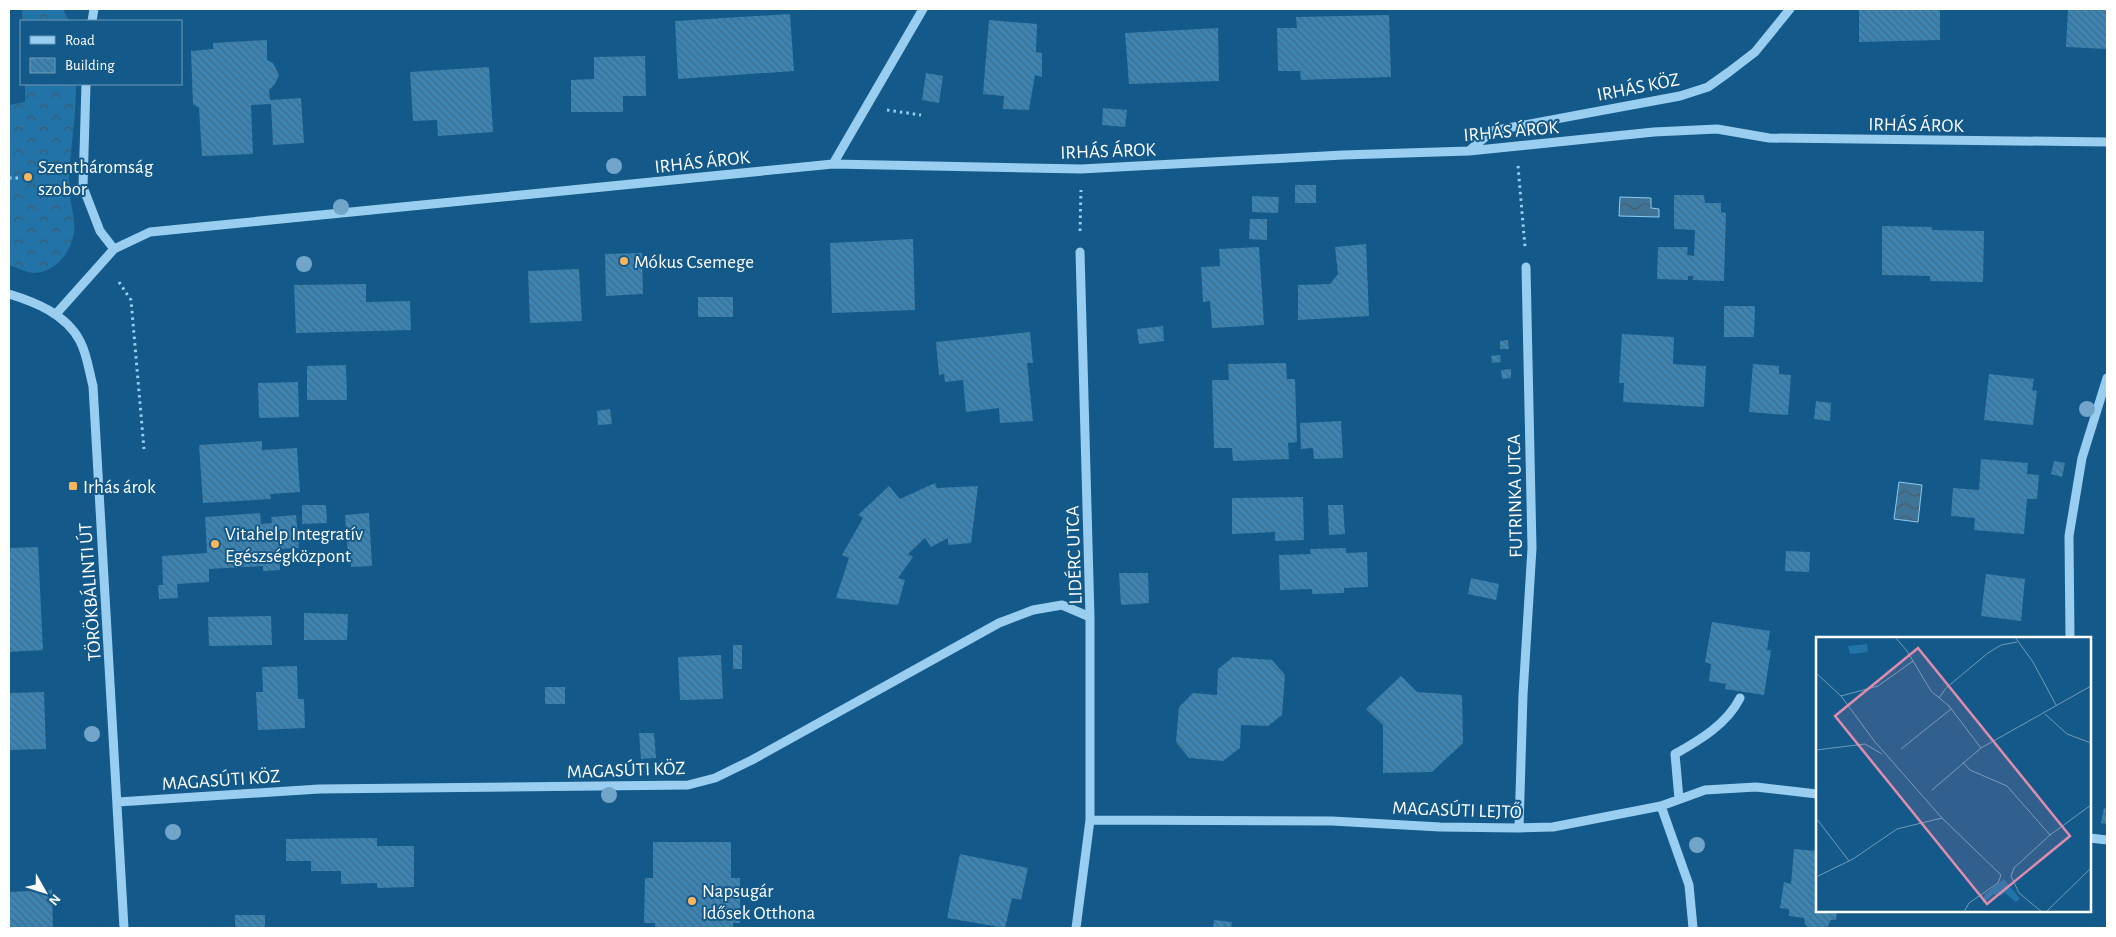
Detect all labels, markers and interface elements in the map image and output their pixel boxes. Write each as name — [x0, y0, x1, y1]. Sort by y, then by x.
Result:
legend — [20, 20, 182, 85]
text: Road — [65, 33, 95, 48]
text: Building — [65, 58, 115, 73]
street label: IRHÁS KÖZ — [1595, 68, 1681, 105]
street label: IRHÁS ÁROK — [1868, 113, 1965, 136]
street label: IRHÁS ÁROK — [1463, 116, 1560, 145]
street label: IRHÁS ÁROK — [1060, 138, 1157, 163]
street label: IRHÁS ÁROK — [653, 146, 751, 177]
place label: Szentháromság szobor — [38, 158, 154, 199]
marker: Szentháromság szobor — [22, 171, 34, 183]
place label: Mókus Csemege — [634, 253, 754, 272]
marker: Mókus Csemege — [618, 255, 630, 267]
street label: FUTRINKA UTCA — [1505, 434, 1526, 558]
place label: Irhás árok — [83, 478, 156, 497]
marker: Irhás árok — [67, 480, 79, 492]
street label: LIDÉRC UTCA — [1061, 505, 1086, 605]
street label: TÖRÖKBÁLINTI ÚT — [74, 522, 105, 662]
place label: Vitahelp Integratív Egészségközpont — [225, 525, 363, 566]
marker: Vitahelp Integratív Egészségközpont — [209, 538, 221, 550]
inset map — [1816, 637, 2091, 912]
street label: MAGASÚTI KÖZ — [566, 757, 686, 782]
street label: MAGASÚTI KÖZ — [161, 765, 281, 794]
street label: MAGASÚTI LEJTŐ — [1392, 797, 1522, 822]
north arrow — [20, 867, 70, 917]
place label: Napsugár Idősek Otthona — [702, 882, 815, 923]
text: N — [46, 891, 63, 908]
marker: Napsugár Idősek Otthona — [686, 895, 698, 907]

